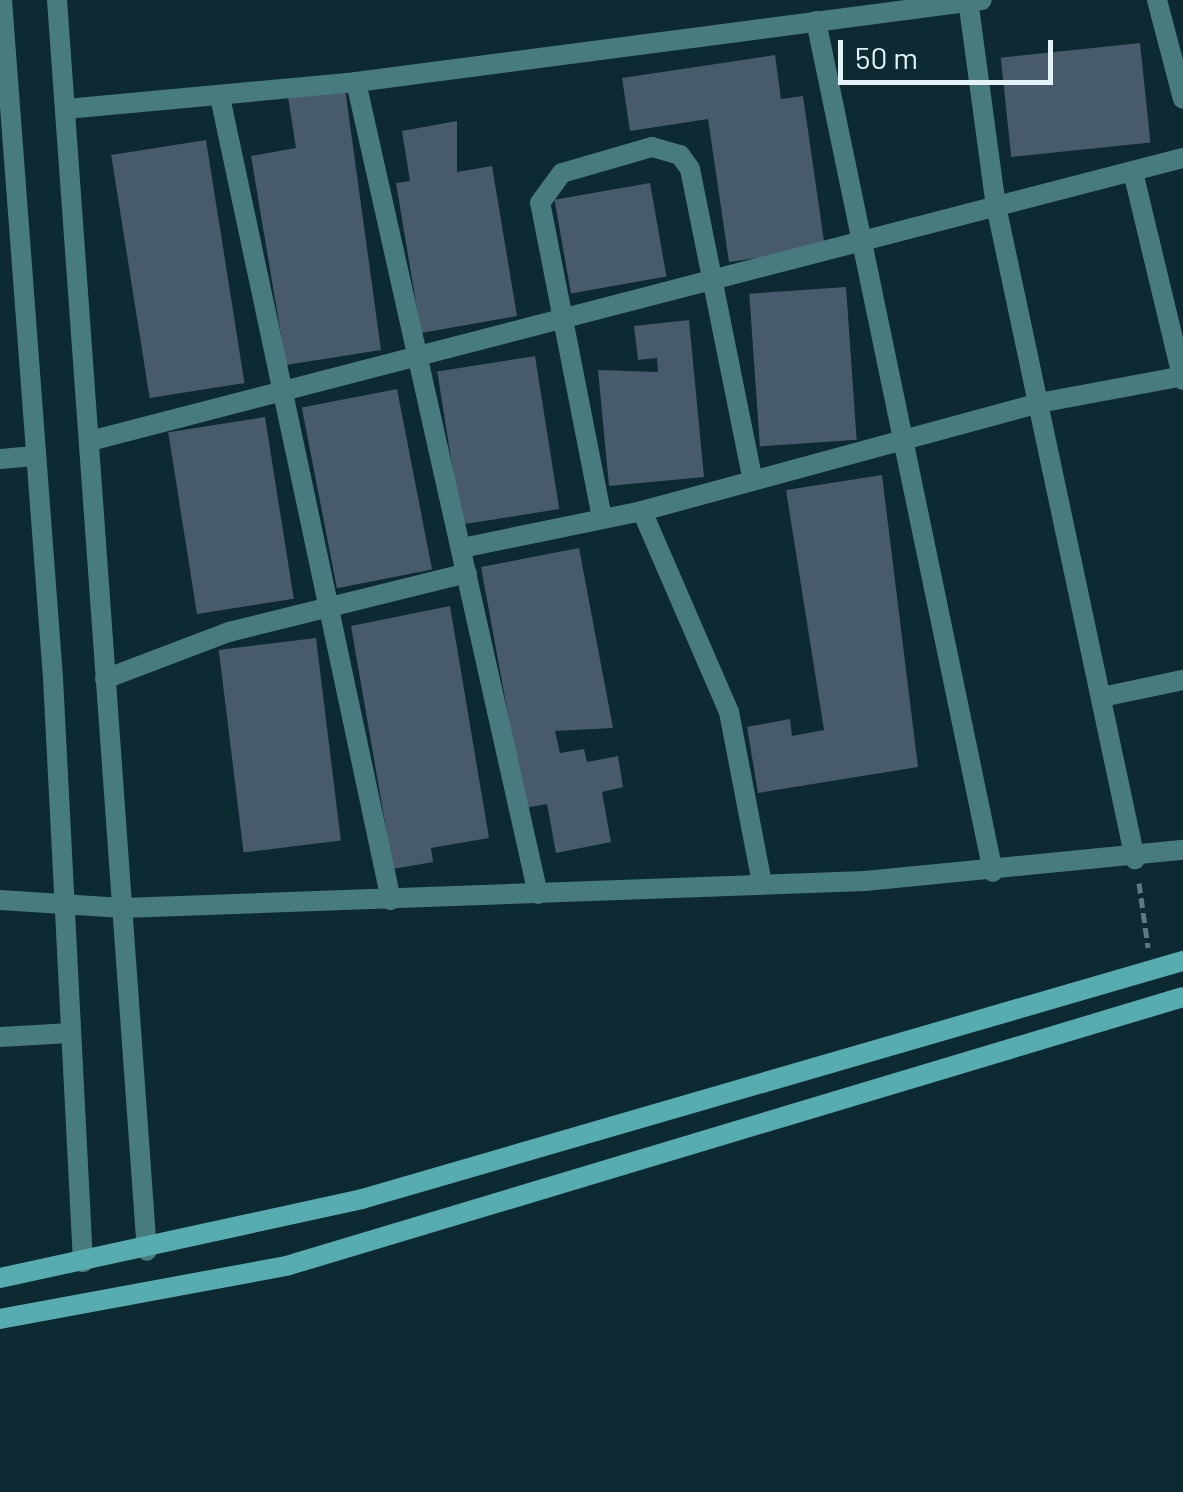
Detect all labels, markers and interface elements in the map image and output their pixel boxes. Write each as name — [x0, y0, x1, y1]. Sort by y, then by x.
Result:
scale bar — [843, 20, 1058, 82]
text: 50 m — [855, 39, 918, 75]

